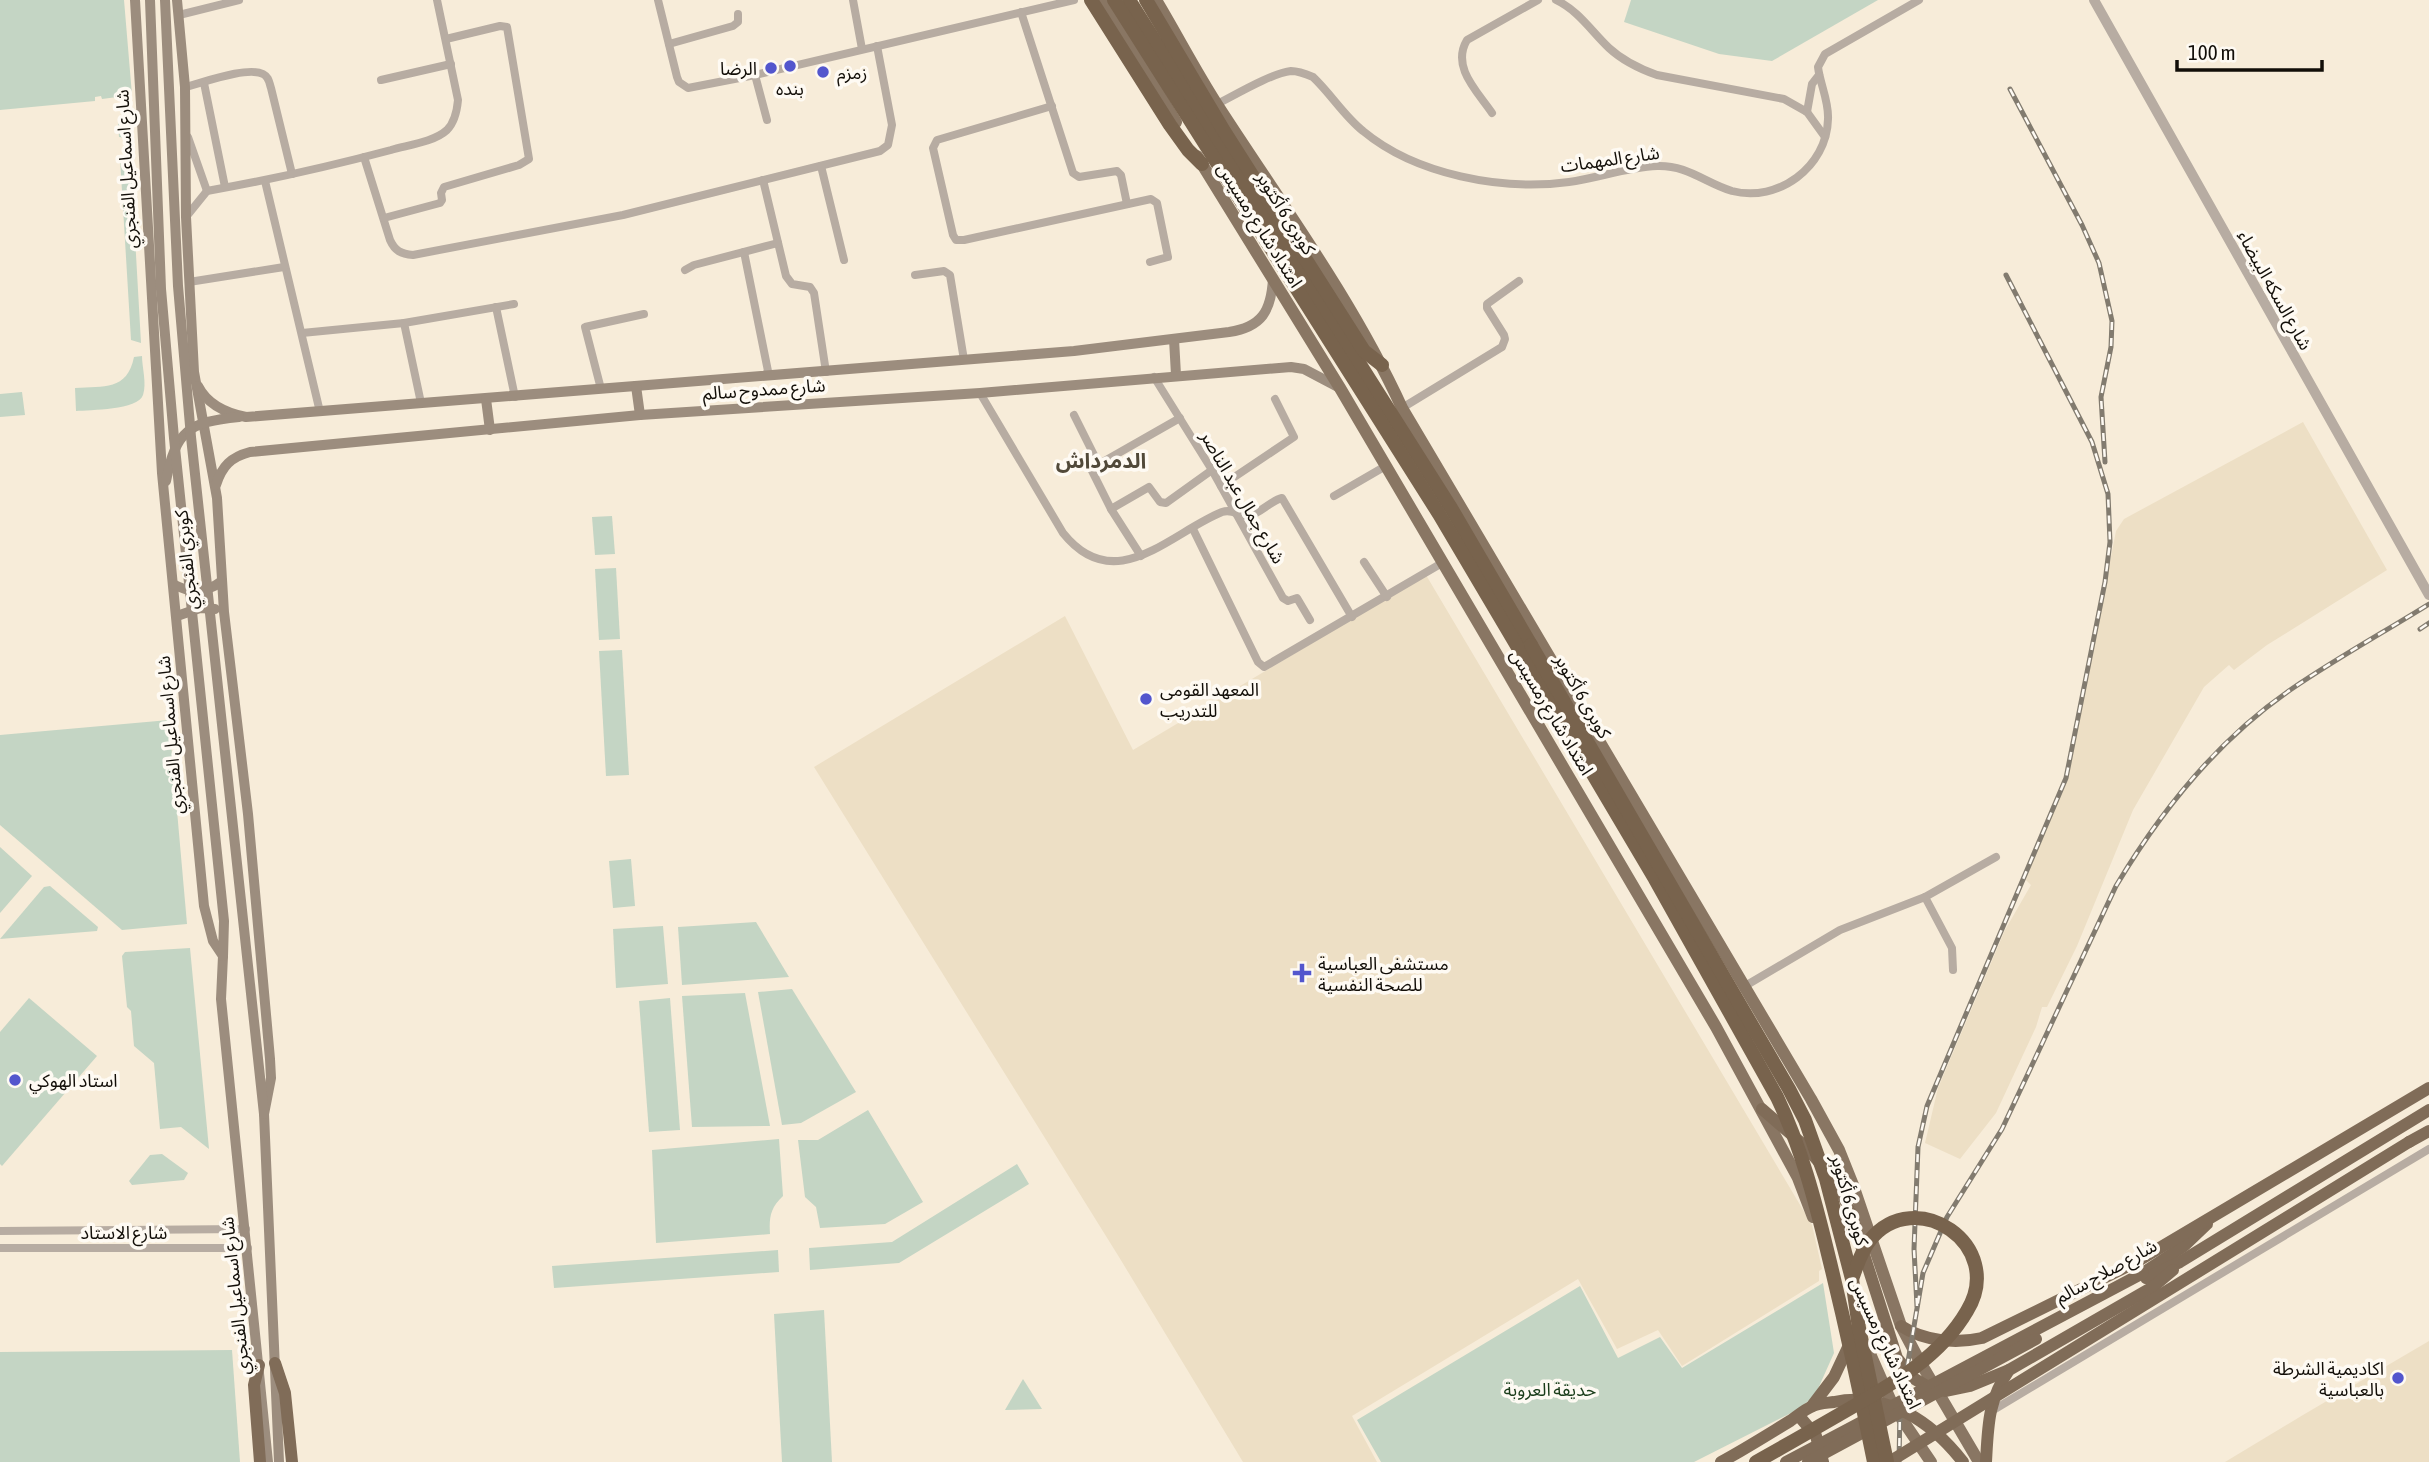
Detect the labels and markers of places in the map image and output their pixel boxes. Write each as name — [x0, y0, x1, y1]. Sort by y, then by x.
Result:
place label: الرضا — [720, 58, 757, 80]
marker: بنده — [782, 58, 798, 74]
marker: الرضا — [763, 60, 779, 76]
place label: زمزم — [837, 62, 867, 87]
marker: زمزم — [815, 64, 831, 80]
place label: بنده — [776, 78, 804, 99]
place label: المعهد القومى للتدريب — [1160, 679, 1259, 722]
marker: المعهد القومى للتدريب — [1138, 691, 1154, 707]
place label: مستشفى العباسية للصحة النفسية — [1318, 953, 1449, 995]
marker: مستشفى العباسية للصحة النفسية — [1292, 963, 1312, 983]
place label: استاد الهوكي — [29, 1070, 118, 1094]
marker: استاد الهوكي — [7, 1072, 23, 1088]
place label: اكاديمية الشرطة بالعباسية — [2273, 1358, 2384, 1400]
marker: اكاديمية الشرطة بالعباسية — [2390, 1370, 2406, 1386]

